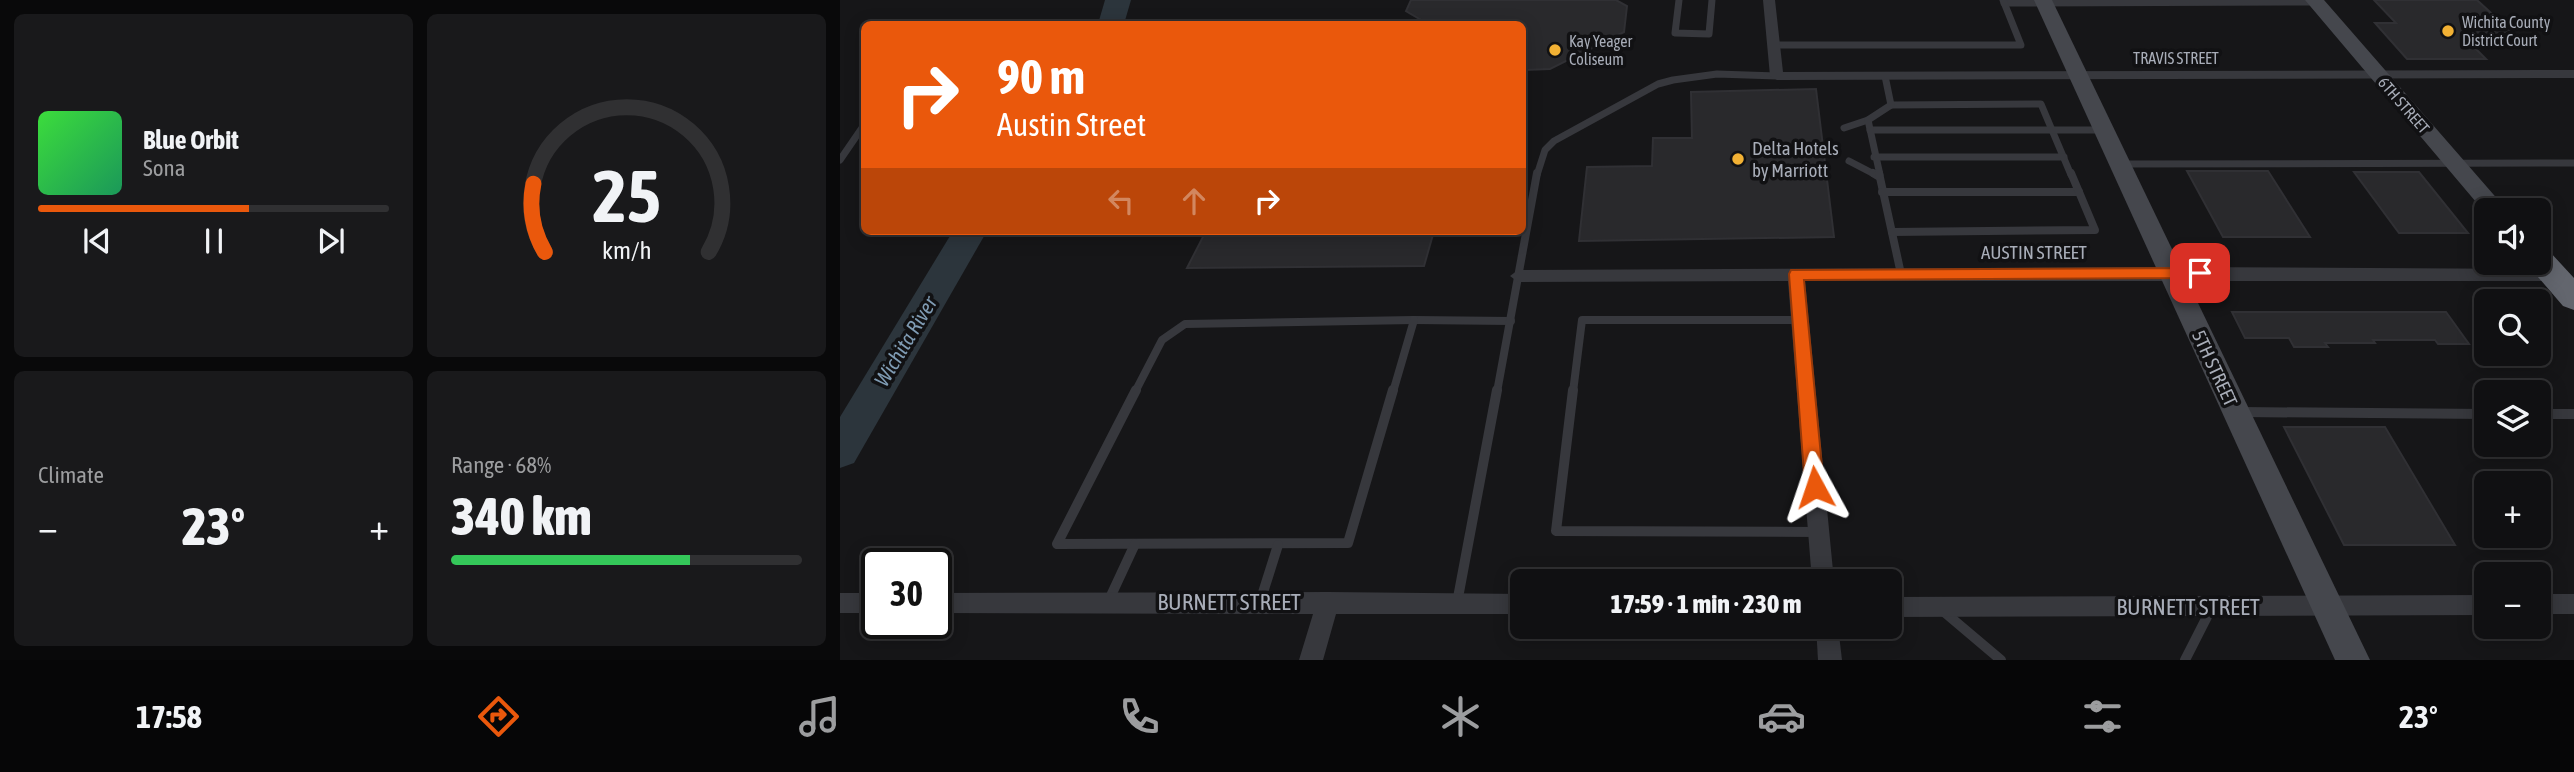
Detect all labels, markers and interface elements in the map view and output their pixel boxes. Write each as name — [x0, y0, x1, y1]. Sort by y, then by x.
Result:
place label: Wichita County District Court — [2462, 13, 2551, 49]
marker: Wichita County District Court — [2440, 23, 2456, 39]
place label: Kay Yeager Coliseum — [1569, 32, 1632, 68]
marker: Kay Yeager Coliseum — [1547, 42, 1563, 58]
text: 90 m — [997, 48, 1085, 104]
icon: right — [882, 49, 973, 140]
street label: TRAVIS STREET — [2133, 49, 2219, 67]
street label: 6TH STREET — [2375, 73, 2433, 137]
text: Austin Street — [997, 106, 1146, 143]
text: Blue Orbit — [143, 125, 239, 155]
place label: Delta Hotels by Marriott — [1752, 137, 1839, 181]
marker: Delta Hotels by Marriott — [1730, 151, 1746, 167]
text: 25 — [592, 154, 661, 237]
text: Sona — [143, 155, 185, 181]
icon: left — [1102, 182, 1140, 220]
icon: ahead — [1175, 182, 1213, 220]
icon: right — [1248, 182, 1286, 220]
map controls — [2474, 198, 2551, 639]
button: sound — [2474, 198, 2551, 275]
icon: previous — [78, 222, 116, 260]
icon: pause — [195, 222, 233, 260]
icon: next — [312, 222, 350, 260]
text: km/h — [602, 236, 651, 264]
street label: AUSTIN STREET — [1981, 241, 2088, 263]
pin — [2170, 243, 2230, 303]
icon: arrive — [2181, 254, 2219, 292]
button: search — [2474, 289, 2551, 366]
water label: Wichita River — [869, 291, 942, 390]
street label: 5TH STREET — [2188, 327, 2242, 410]
button: layers — [2474, 380, 2551, 457]
position arrow — [1778, 450, 1852, 524]
text: Range · 68% — [451, 452, 551, 478]
text: Climate — [38, 462, 104, 488]
button: + — [2474, 471, 2551, 548]
text: 340 km — [451, 486, 592, 546]
text: 23° — [182, 496, 245, 556]
text: − — [38, 505, 58, 548]
text: + — [369, 505, 389, 548]
speed limit sign: 30 — [861, 548, 952, 639]
button: − — [2474, 562, 2551, 639]
street label: BURNETT STREET — [1157, 589, 1301, 615]
text: 17:59 · 1 min · 230 m — [1611, 589, 1801, 619]
street label: BURNETT STREET — [2116, 594, 2260, 620]
icon: directions — [474, 692, 523, 741]
icon: music — [795, 692, 844, 741]
icon: phone — [1115, 692, 1164, 741]
icon: climate — [1436, 692, 1485, 741]
icon: car — [1757, 692, 1806, 741]
icon: filters — [2078, 692, 2127, 741]
text: 17:58 — [136, 698, 202, 735]
text: 23° — [2399, 698, 2438, 735]

